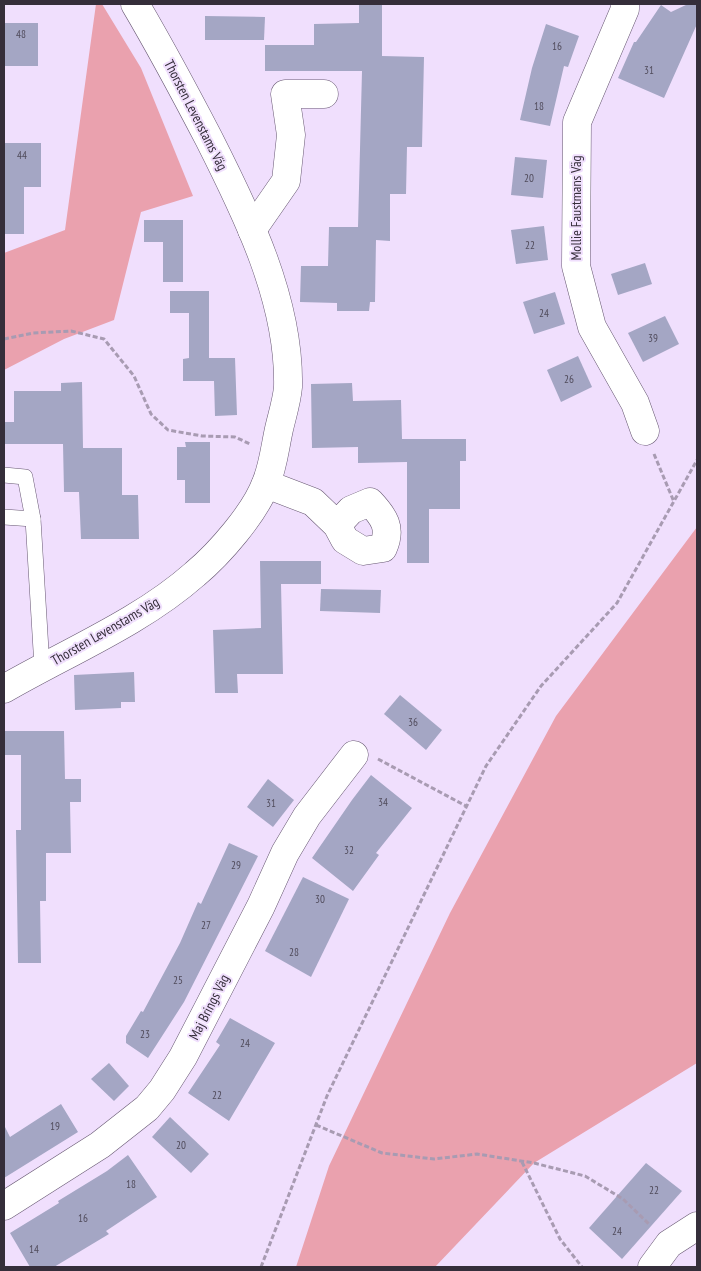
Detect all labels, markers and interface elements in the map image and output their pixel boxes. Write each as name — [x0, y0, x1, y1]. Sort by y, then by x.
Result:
house number: 48 — [16, 27, 26, 41]
house number: 16 — [552, 39, 562, 53]
street label: Thorsten Levenstams Väg — [160, 57, 232, 173]
house number: 31 — [644, 63, 654, 77]
house number: 18 — [534, 99, 544, 113]
house number: 44 — [17, 148, 27, 162]
street label: Mollie Faustmans Väg — [567, 155, 585, 261]
house number: 20 — [524, 171, 534, 185]
house number: 22 — [525, 238, 535, 252]
house number: 24 — [539, 306, 549, 320]
house number: 39 — [648, 331, 658, 345]
house number: 26 — [564, 372, 574, 386]
street label: Thorsten Levenstams Väg — [48, 593, 162, 669]
house number: 36 — [408, 715, 418, 729]
house number: 34 — [378, 795, 388, 809]
house number: 31 — [266, 796, 276, 810]
house number: 32 — [344, 843, 354, 857]
house number: 29 — [231, 858, 241, 872]
house number: 30 — [315, 892, 325, 906]
house number: 27 — [201, 918, 211, 932]
house number: 28 — [289, 945, 299, 959]
street label: Maj Brings Väg — [185, 971, 233, 1043]
house number: 25 — [173, 973, 183, 987]
house number: 23 — [140, 1027, 150, 1041]
house number: 24 — [240, 1036, 250, 1050]
house number: 22 — [212, 1088, 222, 1102]
house number: 19 — [50, 1119, 60, 1133]
house number: 20 — [176, 1138, 186, 1152]
house number: 18 — [126, 1177, 136, 1191]
house number: 22 — [649, 1183, 659, 1197]
house number: 16 — [78, 1211, 88, 1225]
house number: 24 — [612, 1224, 622, 1238]
house number: 14 — [29, 1242, 39, 1256]

